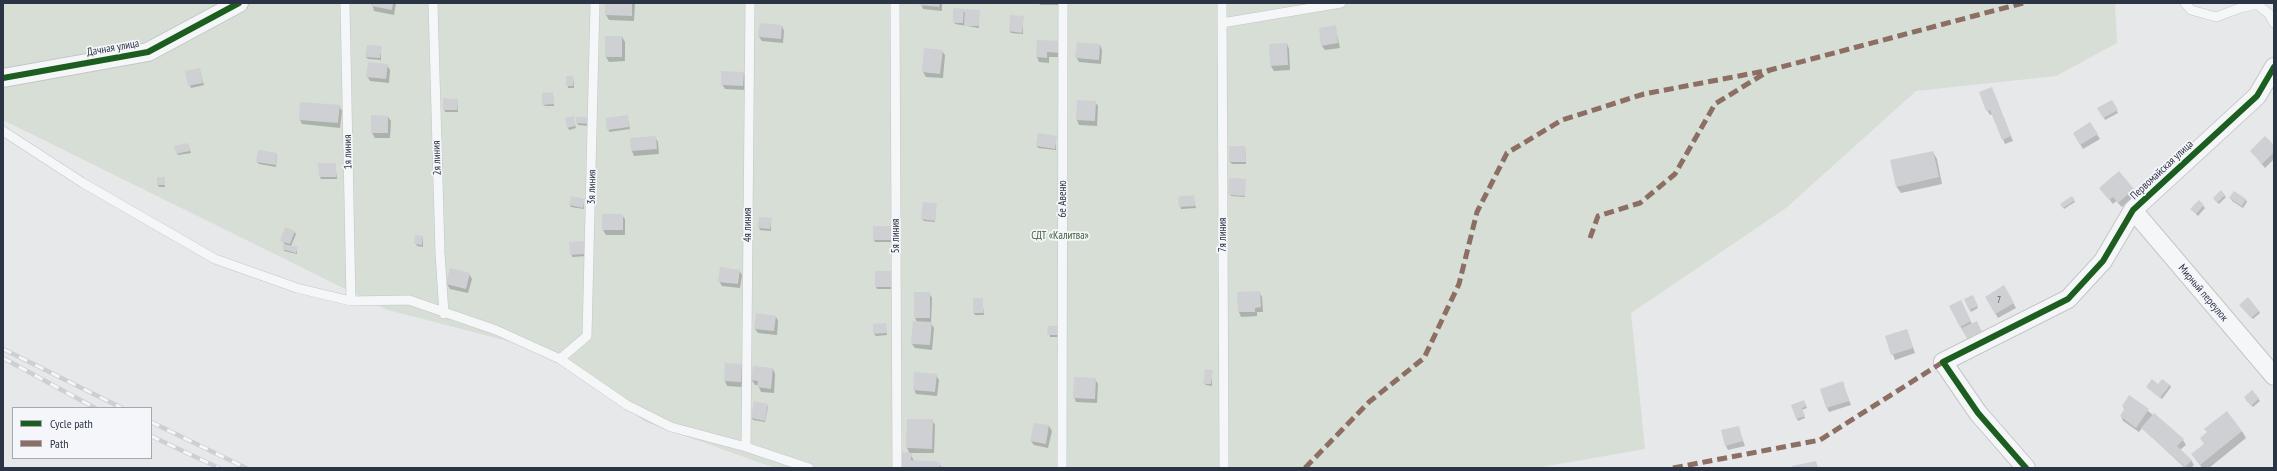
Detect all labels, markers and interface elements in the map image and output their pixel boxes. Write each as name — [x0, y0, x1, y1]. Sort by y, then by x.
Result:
street label: Дачная улица — [86, 37, 140, 59]
street label: 1я линия — [341, 135, 355, 169]
street label: Первомайская улица — [2128, 138, 2196, 202]
street label: 2я линия — [430, 140, 444, 176]
street label: 3я линия — [585, 170, 599, 204]
street label: 6е Авеню — [1056, 180, 1070, 218]
street label: 4я линия — [741, 208, 755, 242]
street label: 7я линия — [1216, 218, 1230, 252]
street label: 5я линия — [889, 219, 903, 253]
park label: СДТ «Калитва» — [1031, 229, 1089, 243]
street label: Мирный переулок — [2175, 262, 2231, 324]
house number: 7 — [1997, 295, 2001, 305]
legend — [12, 407, 152, 459]
text: Cycle path — [50, 416, 93, 431]
text: Path — [50, 436, 68, 451]

